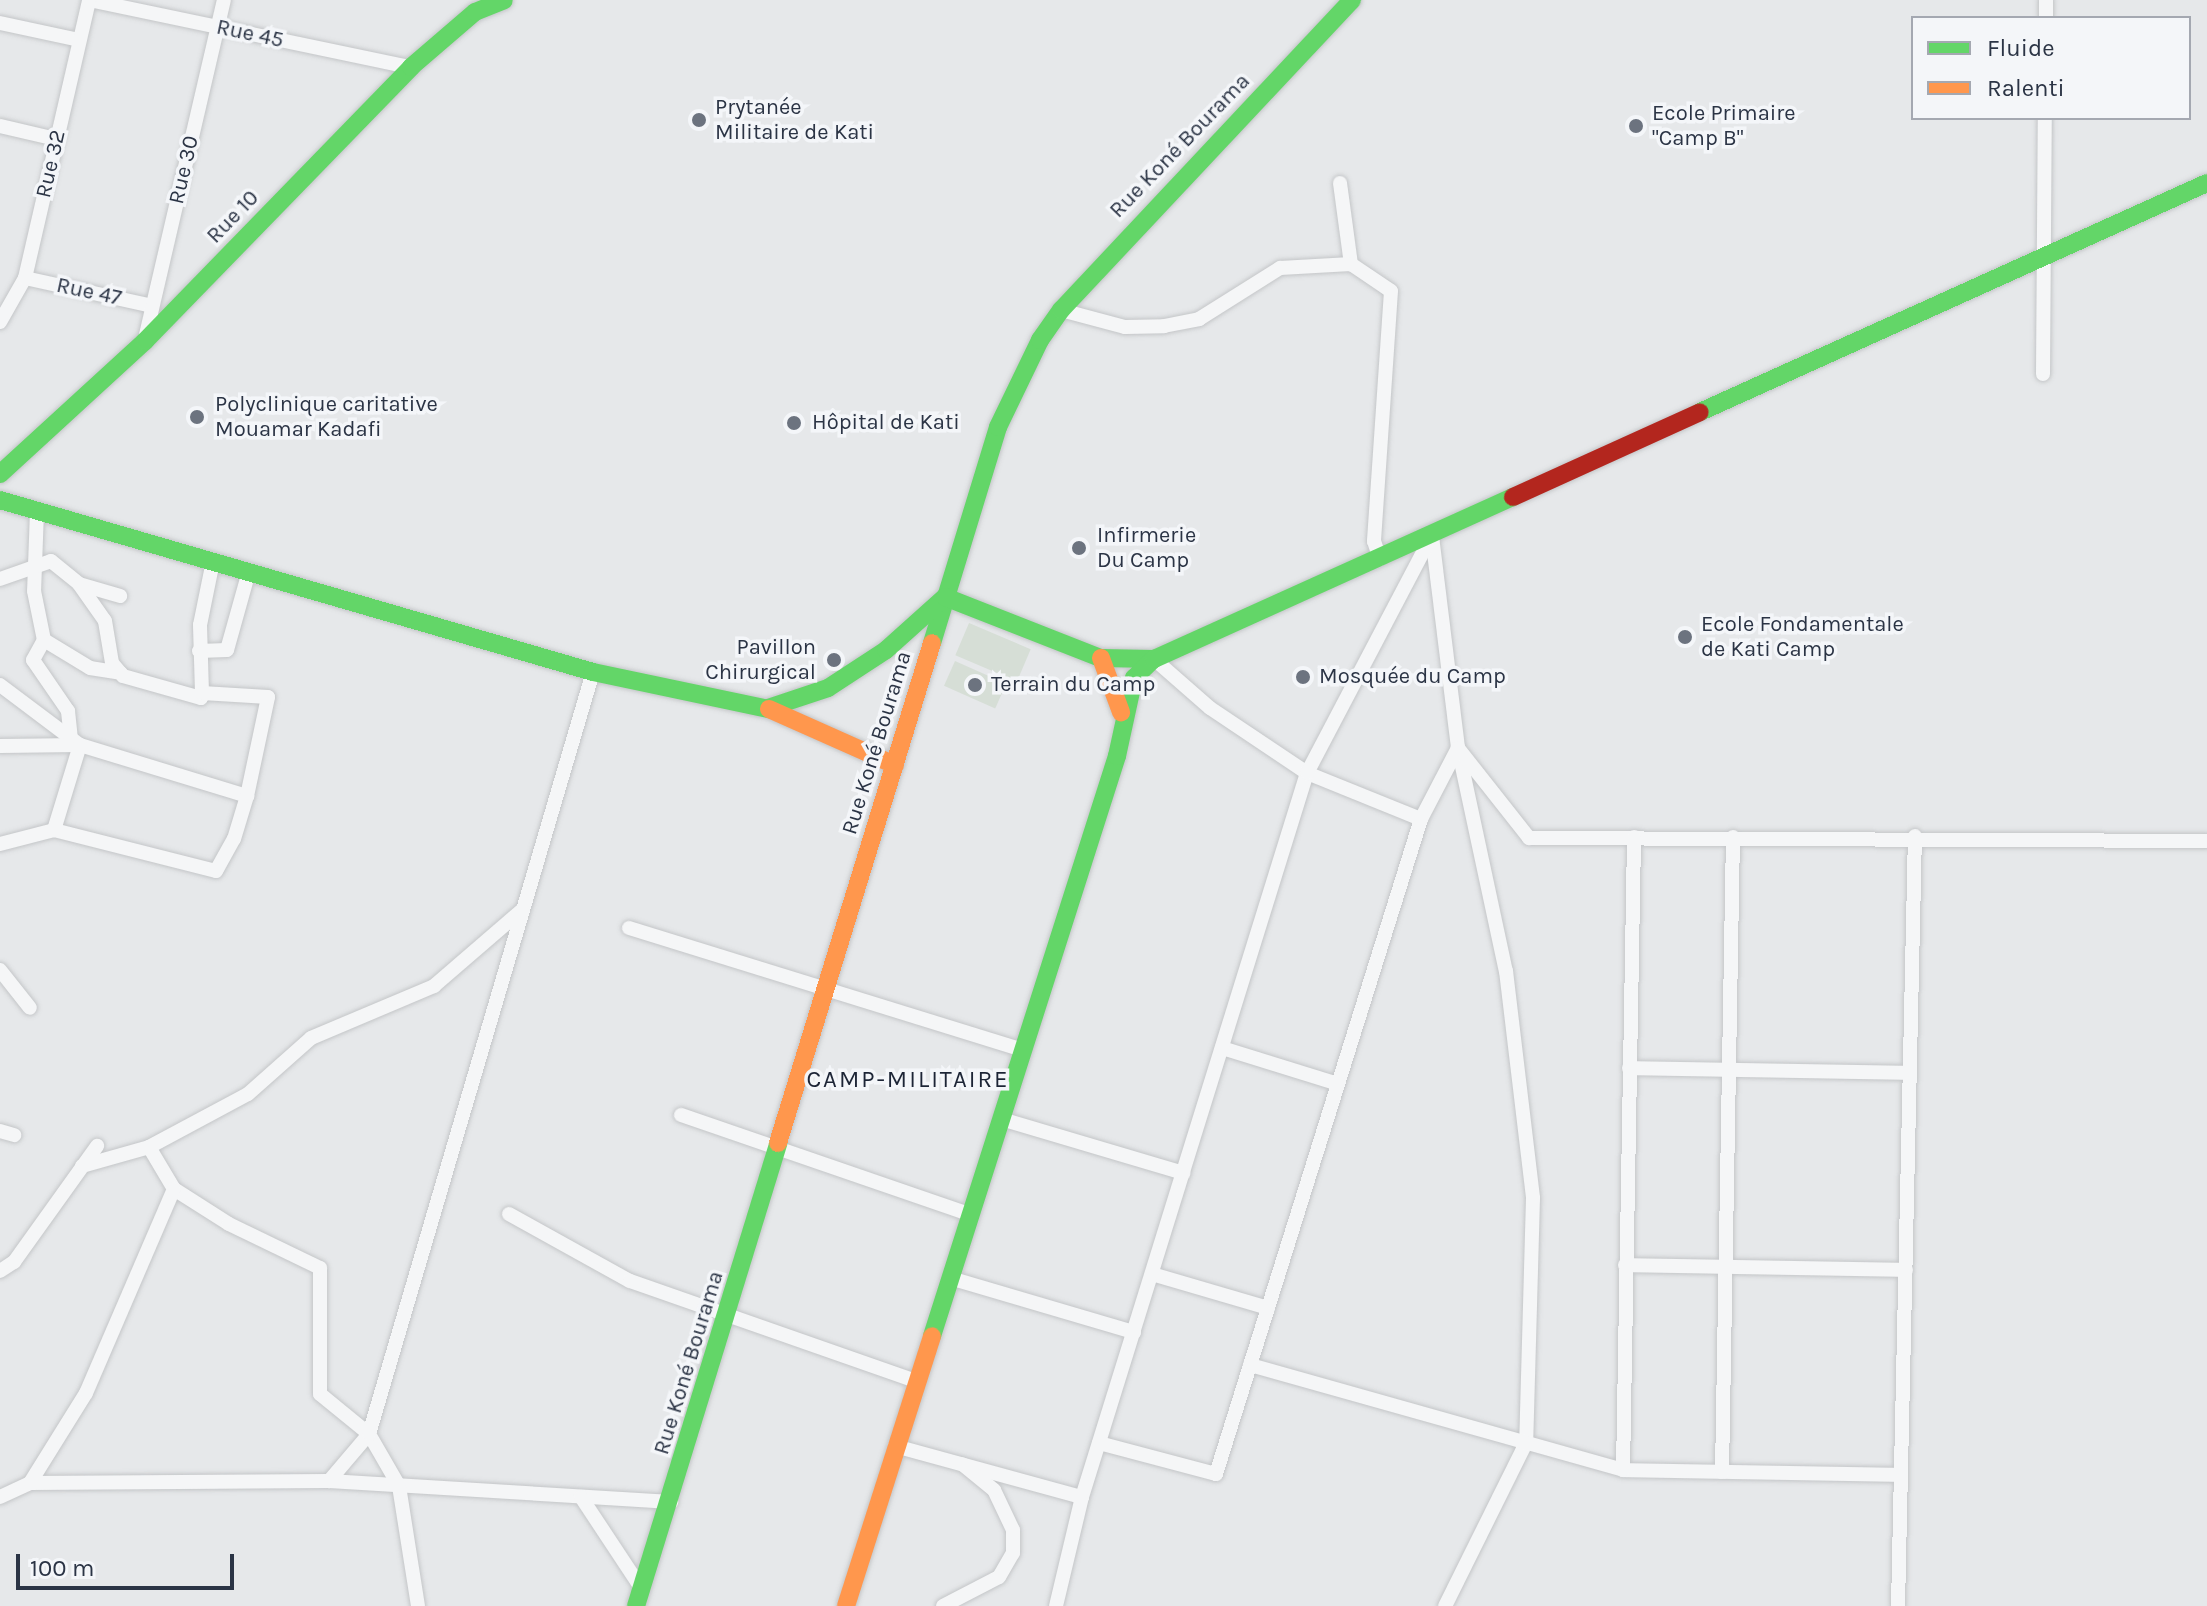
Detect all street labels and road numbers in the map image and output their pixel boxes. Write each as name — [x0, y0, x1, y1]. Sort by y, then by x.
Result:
street label: Rue 45 — [214, 14, 286, 54]
street label: Rue Koné Bourama — [1104, 68, 1256, 224]
street label: Rue 32 — [30, 127, 72, 201]
street label: Rue 30 — [163, 133, 205, 207]
street label: Rue 10 — [201, 185, 265, 249]
street label: Rue 47 — [54, 272, 124, 312]
street label: Rue Koné Bourama — [837, 648, 917, 838]
street label: Rue Koné Bourama — [649, 1268, 729, 1458]

